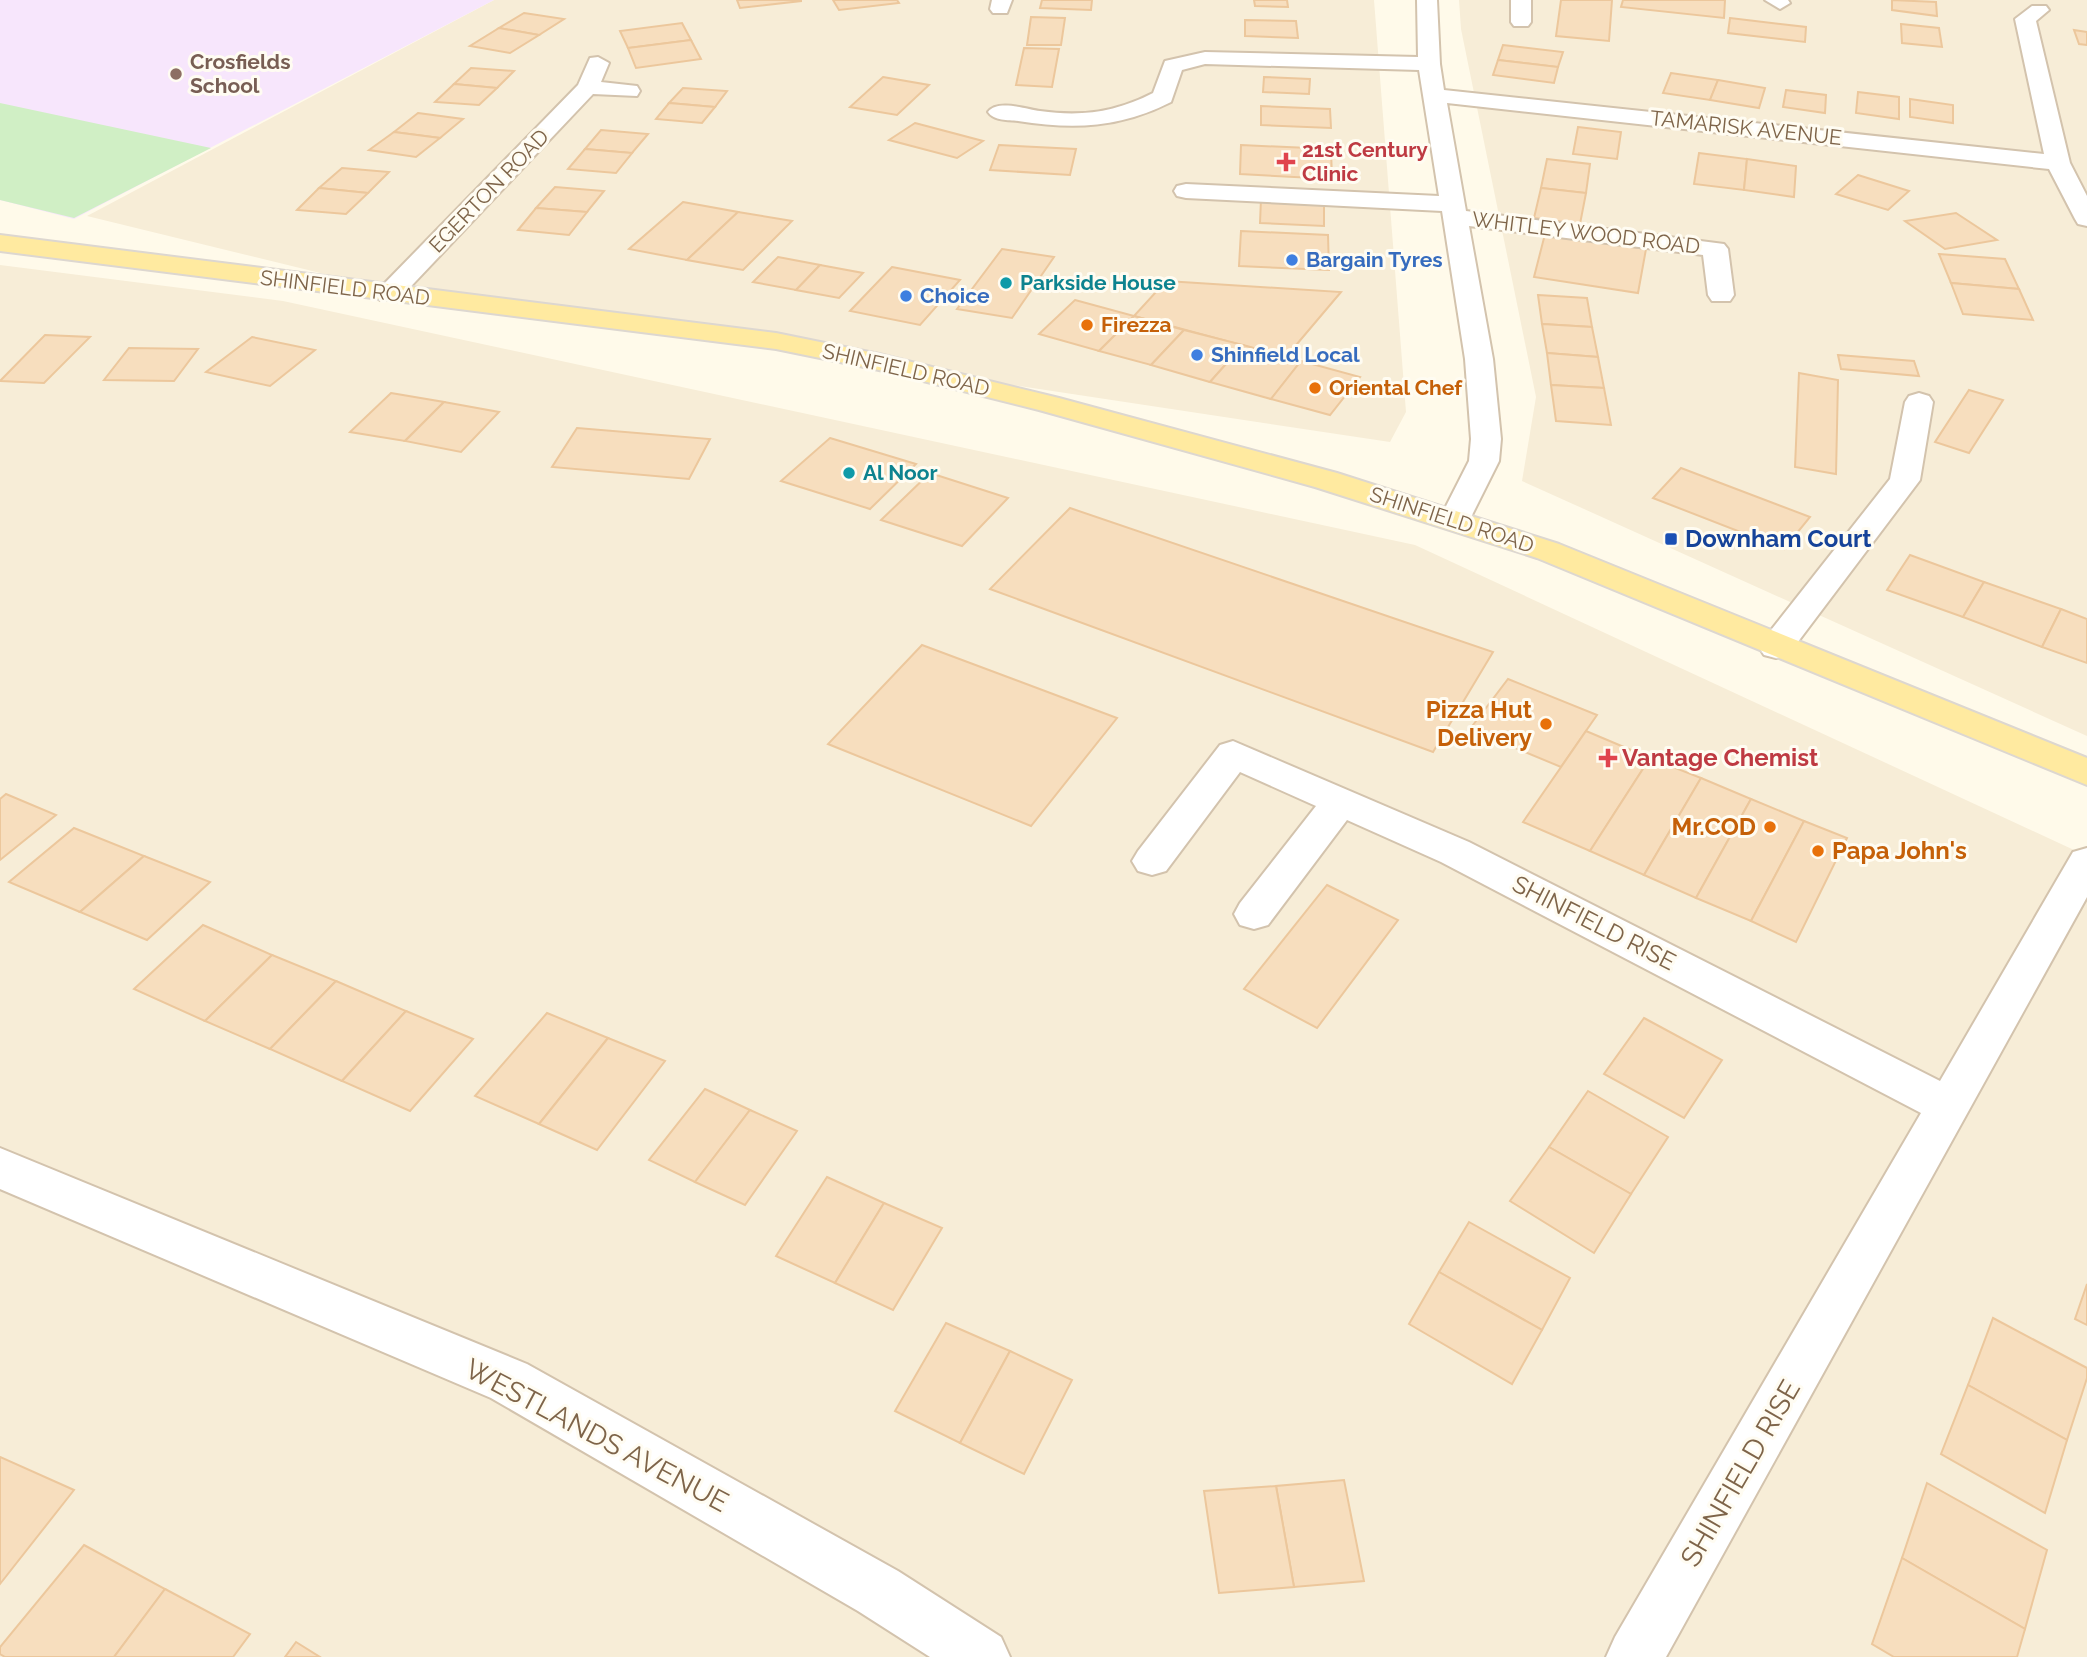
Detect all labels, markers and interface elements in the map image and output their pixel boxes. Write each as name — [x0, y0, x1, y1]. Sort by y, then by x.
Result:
place label: Crosfields School — [190, 49, 291, 98]
marker: Crosfields School — [168, 66, 184, 82]
street label: TAMARISK AVENUE — [1649, 105, 1843, 150]
street label: EGERTON ROAD — [423, 124, 554, 257]
place label: 21st Century Clinic — [1302, 137, 1428, 186]
marker: 21st Century Clinic — [1276, 152, 1296, 172]
street label: WHITLEY WOOD ROAD — [1471, 206, 1702, 259]
place label: Bargain Tyres — [1306, 247, 1443, 272]
marker: Bargain Tyres — [1284, 252, 1300, 268]
street label: SHINFIELD ROAD — [259, 265, 431, 310]
place label: Parkside House — [1020, 270, 1176, 295]
marker: Parkside House — [998, 275, 1014, 291]
place label: Choice — [920, 283, 990, 308]
marker: Choice — [898, 288, 914, 304]
place label: Firezza — [1101, 312, 1172, 337]
marker: Firezza — [1079, 317, 1095, 333]
street label: SHINFIELD ROAD — [820, 338, 992, 401]
place label: Shinfield Local — [1211, 342, 1360, 367]
marker: Shinfield Local — [1189, 347, 1205, 363]
place label: Oriental Chef — [1329, 375, 1463, 400]
marker: Oriental Chef — [1307, 380, 1323, 396]
place label: Al Noor — [863, 460, 938, 485]
marker: Al Noor — [841, 465, 857, 481]
street label: SHINFIELD ROAD — [1367, 481, 1537, 558]
place label: Downham Court — [1685, 524, 1872, 553]
marker: Downham Court — [1663, 531, 1679, 547]
place label: Pizza Hut Delivery — [1426, 695, 1532, 752]
marker: Pizza Hut Delivery — [1538, 716, 1554, 732]
place label: Vantage Chemist — [1622, 743, 1818, 772]
marker: Vantage Chemist — [1600, 750, 1616, 766]
place label: Mr.COD — [1672, 812, 1756, 841]
marker: Mr.COD — [1762, 819, 1778, 835]
place label: Papa John's — [1832, 836, 1967, 865]
marker: Papa John's — [1810, 843, 1826, 859]
street label: SHINFIELD RISE — [1508, 869, 1681, 976]
street label: WESTLANDS AVENUE — [459, 1352, 734, 1519]
street label: SHINFIELD RISE — [1674, 1374, 1807, 1572]

